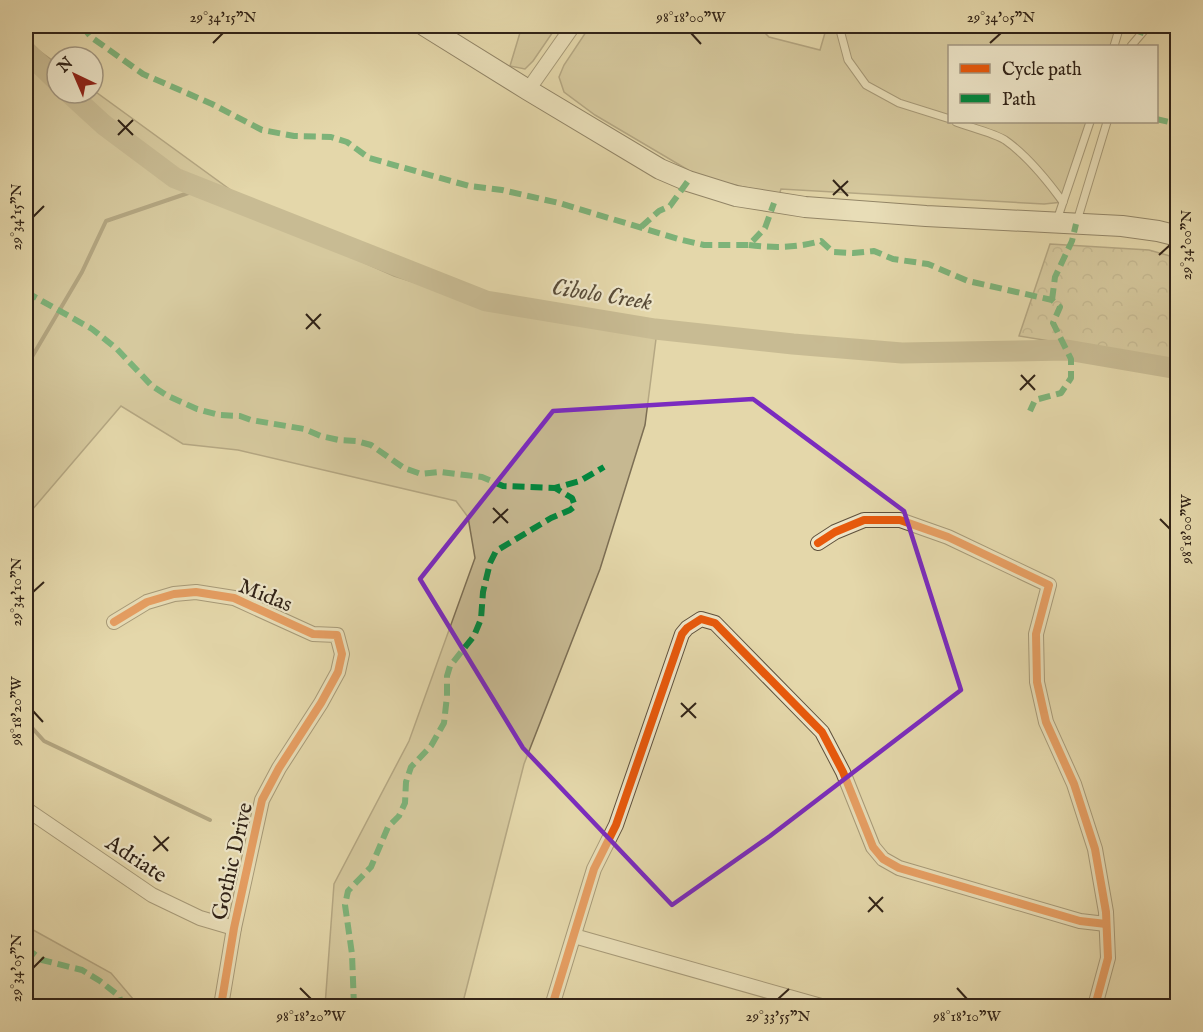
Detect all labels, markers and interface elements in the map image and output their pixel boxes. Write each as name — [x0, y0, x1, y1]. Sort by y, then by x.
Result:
text: 29°34'15"N — [190, 8, 256, 27]
text: 98°18'00"W — [655, 8, 726, 27]
text: 29°34'05"N — [967, 8, 1035, 27]
north arrow — [45, 45, 105, 105]
legend — [948, 45, 1158, 123]
text: N — [53, 54, 78, 78]
text: Cycle path — [1002, 59, 1082, 82]
text: Path — [1002, 89, 1036, 112]
text: 29°34'15"N — [7, 184, 26, 250]
text: 29°34'00"N — [1177, 210, 1196, 280]
water label: Cibolo Creek — [549, 272, 655, 319]
text: 98°18'00"W — [1177, 494, 1196, 565]
text: 29°34'10"N — [7, 558, 26, 626]
street label: Midas — [234, 572, 296, 619]
text: 98°18'20"W — [7, 676, 26, 746]
street label: Gothic Drive — [206, 800, 260, 923]
street label: Adriate — [99, 829, 172, 890]
text: 29°34'05"N — [7, 934, 26, 1002]
text: 98°18'20"W — [276, 1007, 346, 1026]
text: 29°33'55"N — [746, 1007, 811, 1026]
text: 98°18'10"W — [932, 1007, 1001, 1026]

